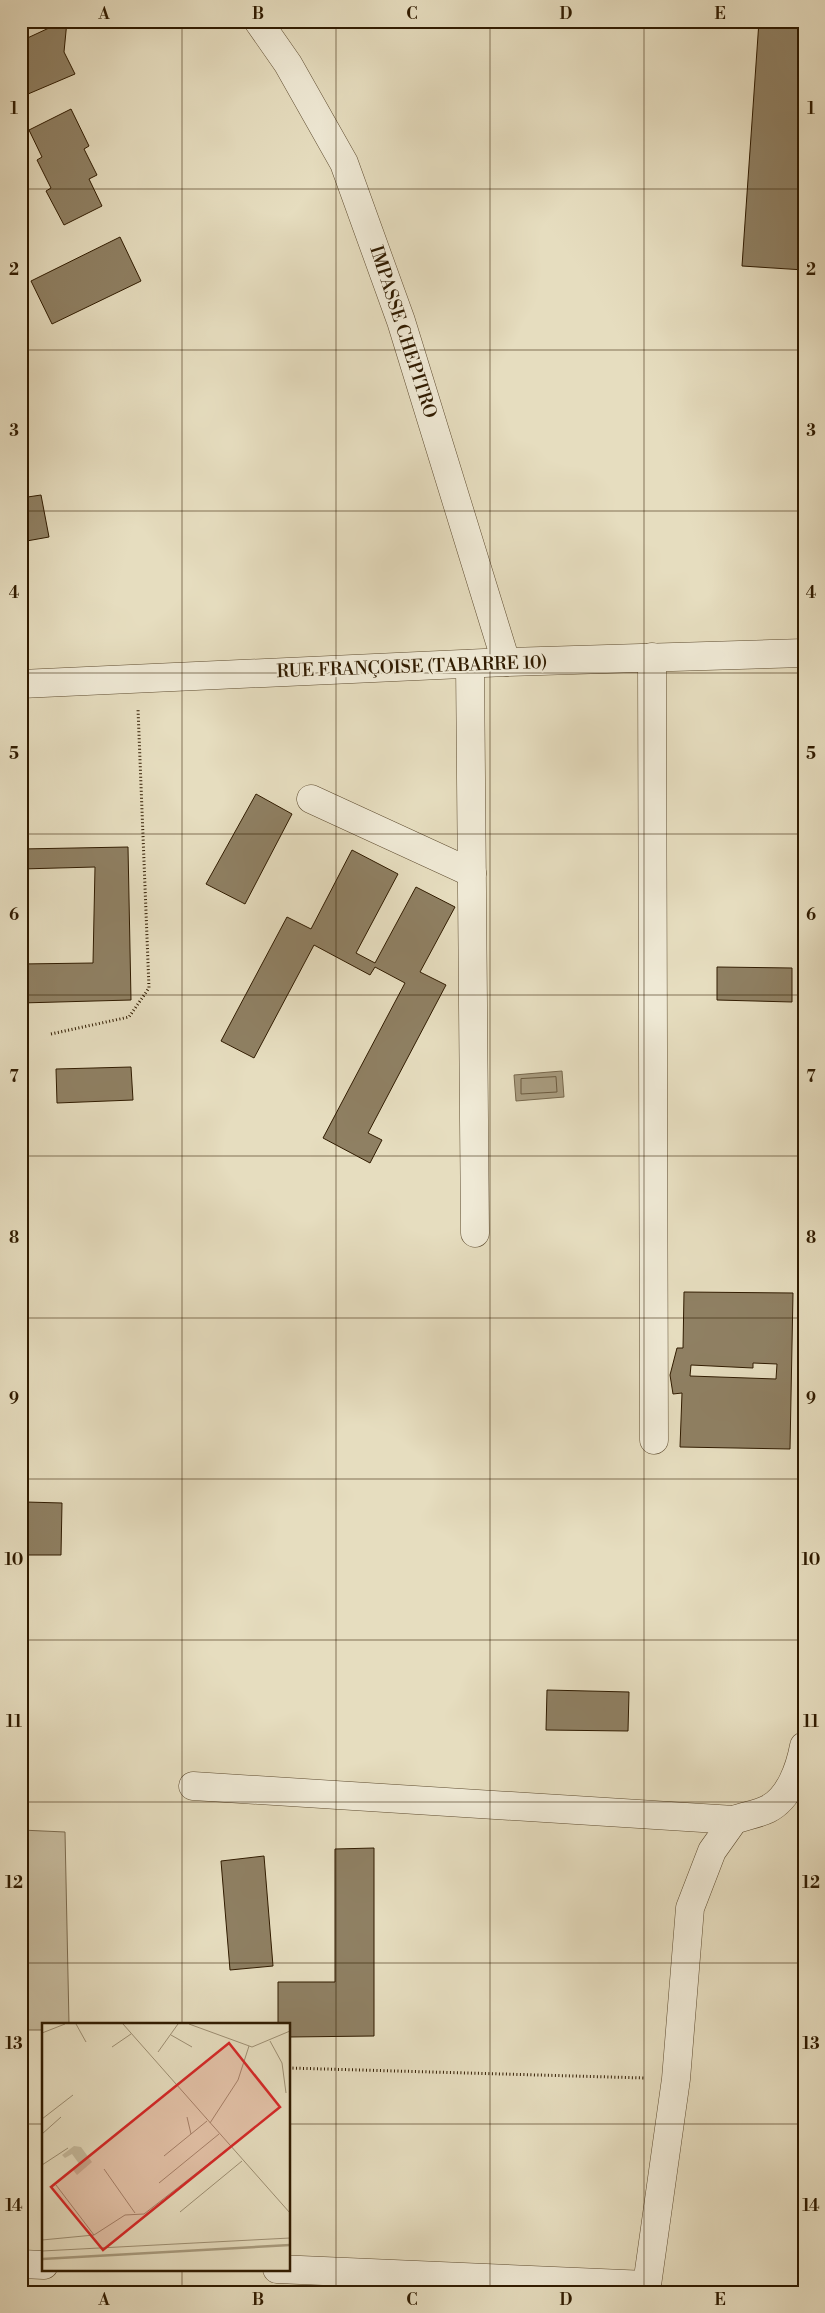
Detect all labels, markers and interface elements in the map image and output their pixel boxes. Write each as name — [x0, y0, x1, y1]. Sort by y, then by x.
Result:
text: A — [97, 4, 110, 24]
text: B — [252, 4, 264, 24]
text: C — [406, 4, 418, 24]
text: D — [560, 4, 573, 24]
text: E — [714, 4, 726, 24]
text: 1 — [10, 99, 18, 119]
text: 1 — [807, 99, 815, 119]
street label: IMPASSE CHEPITRO — [364, 243, 442, 421]
text: 2 — [9, 260, 19, 280]
text: 2 — [806, 260, 816, 280]
text: 3 — [9, 421, 19, 441]
text: 3 — [806, 421, 816, 441]
text: 4 — [9, 583, 20, 603]
text: 4 — [806, 583, 817, 603]
street label: RUE FRANÇOISE (TABARRE 10) — [276, 651, 548, 683]
text: 5 — [9, 744, 19, 764]
text: 5 — [806, 744, 816, 764]
text: 6 — [9, 905, 19, 925]
text: 6 — [806, 905, 816, 925]
text: 7 — [9, 1067, 19, 1087]
text: 7 — [806, 1067, 816, 1087]
text: 8 — [9, 1228, 19, 1248]
text: 8 — [806, 1228, 816, 1248]
text: 9 — [9, 1389, 19, 1409]
text: 9 — [806, 1389, 816, 1409]
text: 10 — [5, 1550, 23, 1570]
text: 10 — [802, 1550, 820, 1570]
text: 11 — [6, 1712, 22, 1732]
text: 11 — [803, 1712, 819, 1732]
text: 12 — [5, 1873, 23, 1893]
text: 12 — [802, 1873, 820, 1893]
inset map — [42, 2023, 290, 2270]
text: 13 — [5, 2034, 23, 2054]
text: 13 — [802, 2034, 820, 2054]
text: 14 — [5, 2196, 23, 2216]
text: 14 — [802, 2196, 820, 2216]
text: A — [97, 2290, 110, 2310]
text: B — [252, 2290, 264, 2310]
text: C — [406, 2290, 418, 2310]
text: D — [560, 2290, 573, 2310]
text: E — [714, 2290, 726, 2310]

